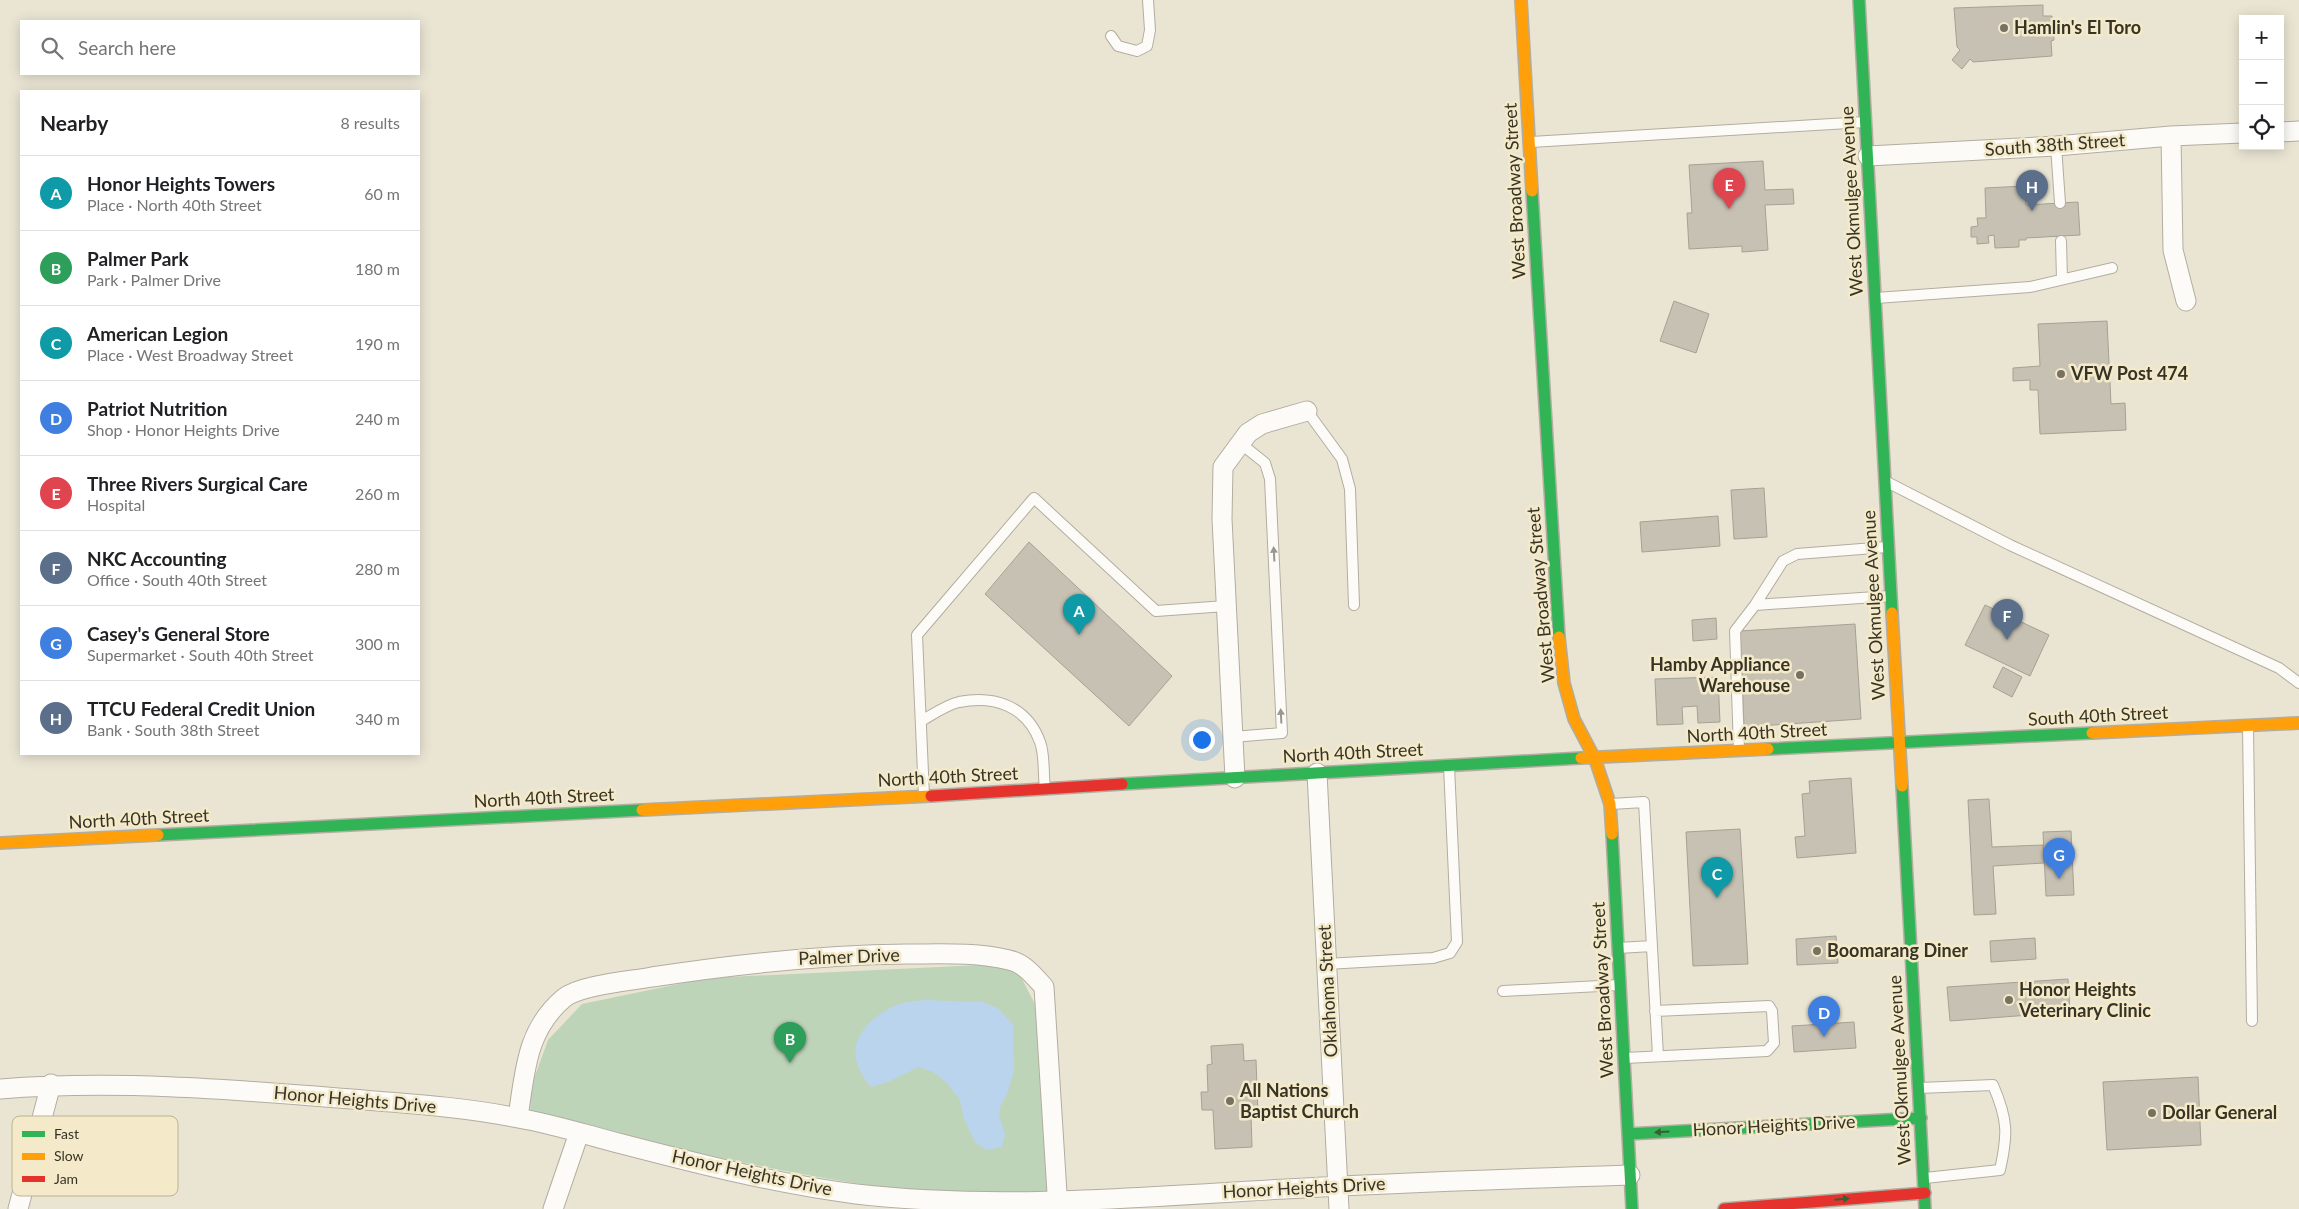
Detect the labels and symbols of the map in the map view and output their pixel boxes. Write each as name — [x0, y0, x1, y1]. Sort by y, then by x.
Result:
place label: Hamlin's El Toro — [2014, 16, 2141, 38]
marker: Hamlin's El Toro — [1998, 22, 2010, 34]
street label: West Broadway Street — [1498, 102, 1530, 280]
street label: West Okmulgee Avenue — [1835, 105, 1867, 297]
street label: South 38th Street — [1984, 128, 2126, 160]
pin: E — [1713, 168, 1745, 209]
pin: H — [2016, 170, 2048, 211]
place label: VFW Post 474 — [2070, 362, 2188, 384]
marker: VFW Post 474 — [2055, 368, 2067, 380]
street label: West Broadway Street — [1521, 506, 1559, 684]
street label: West Okmulgee Avenue — [1857, 509, 1889, 701]
one-way arrow — [1269, 545, 1277, 561]
pin: A — [1063, 594, 1095, 635]
pin: F — [1991, 599, 2023, 640]
place label: Hamby Appliance Warehouse — [1650, 653, 1790, 696]
marker: Hamby Appliance Warehouse — [1794, 669, 1806, 681]
street label: South 40th Street — [2027, 700, 2169, 730]
one-way arrow — [1277, 708, 1285, 724]
street label: North 40th Street — [1686, 717, 1828, 747]
your location — [1189, 727, 1215, 753]
street label: North 40th Street — [1282, 737, 1424, 767]
street label: North 40th Street — [877, 761, 1019, 791]
street label: North 40th Street — [473, 782, 615, 812]
street label: North 40th Street — [68, 803, 210, 833]
pin: G — [2043, 838, 2075, 879]
pin: C — [1701, 857, 1733, 898]
street label: West Broadway Street — [1586, 901, 1618, 1079]
street label: Oklahoma Street — [1313, 924, 1341, 1058]
place label: Boomarang Diner — [1827, 939, 1968, 961]
street label: Palmer Drive — [798, 943, 900, 969]
marker: Boomarang Diner — [1811, 945, 1823, 957]
street label: West Okmulgee Avenue — [1883, 974, 1915, 1166]
place label: Honor Heights Veterinary Clinic — [2018, 978, 2151, 1021]
marker: Honor Heights Veterinary Clinic — [2003, 994, 2015, 1006]
pin: D — [1808, 996, 1840, 1037]
pin: B — [774, 1022, 806, 1063]
place label: All Nations Baptist Church — [1239, 1079, 1359, 1122]
street label: Honor Heights Drive — [273, 1081, 437, 1117]
marker: All Nations Baptist Church — [1224, 1095, 1236, 1107]
place label: Dollar General — [2162, 1101, 2277, 1123]
marker: Dollar General — [2146, 1107, 2158, 1119]
street label: Honor Heights Drive — [1692, 1110, 1856, 1140]
legend — [12, 1116, 178, 1196]
text: Fast — [54, 1125, 79, 1142]
one-way arrow — [1654, 1128, 1670, 1136]
street label: Honor Heights Drive — [670, 1144, 834, 1200]
text: Slow — [54, 1147, 84, 1164]
text: Jam — [54, 1170, 78, 1187]
street label: Honor Heights Drive — [1222, 1172, 1386, 1202]
one-way arrow — [1834, 1195, 1850, 1203]

